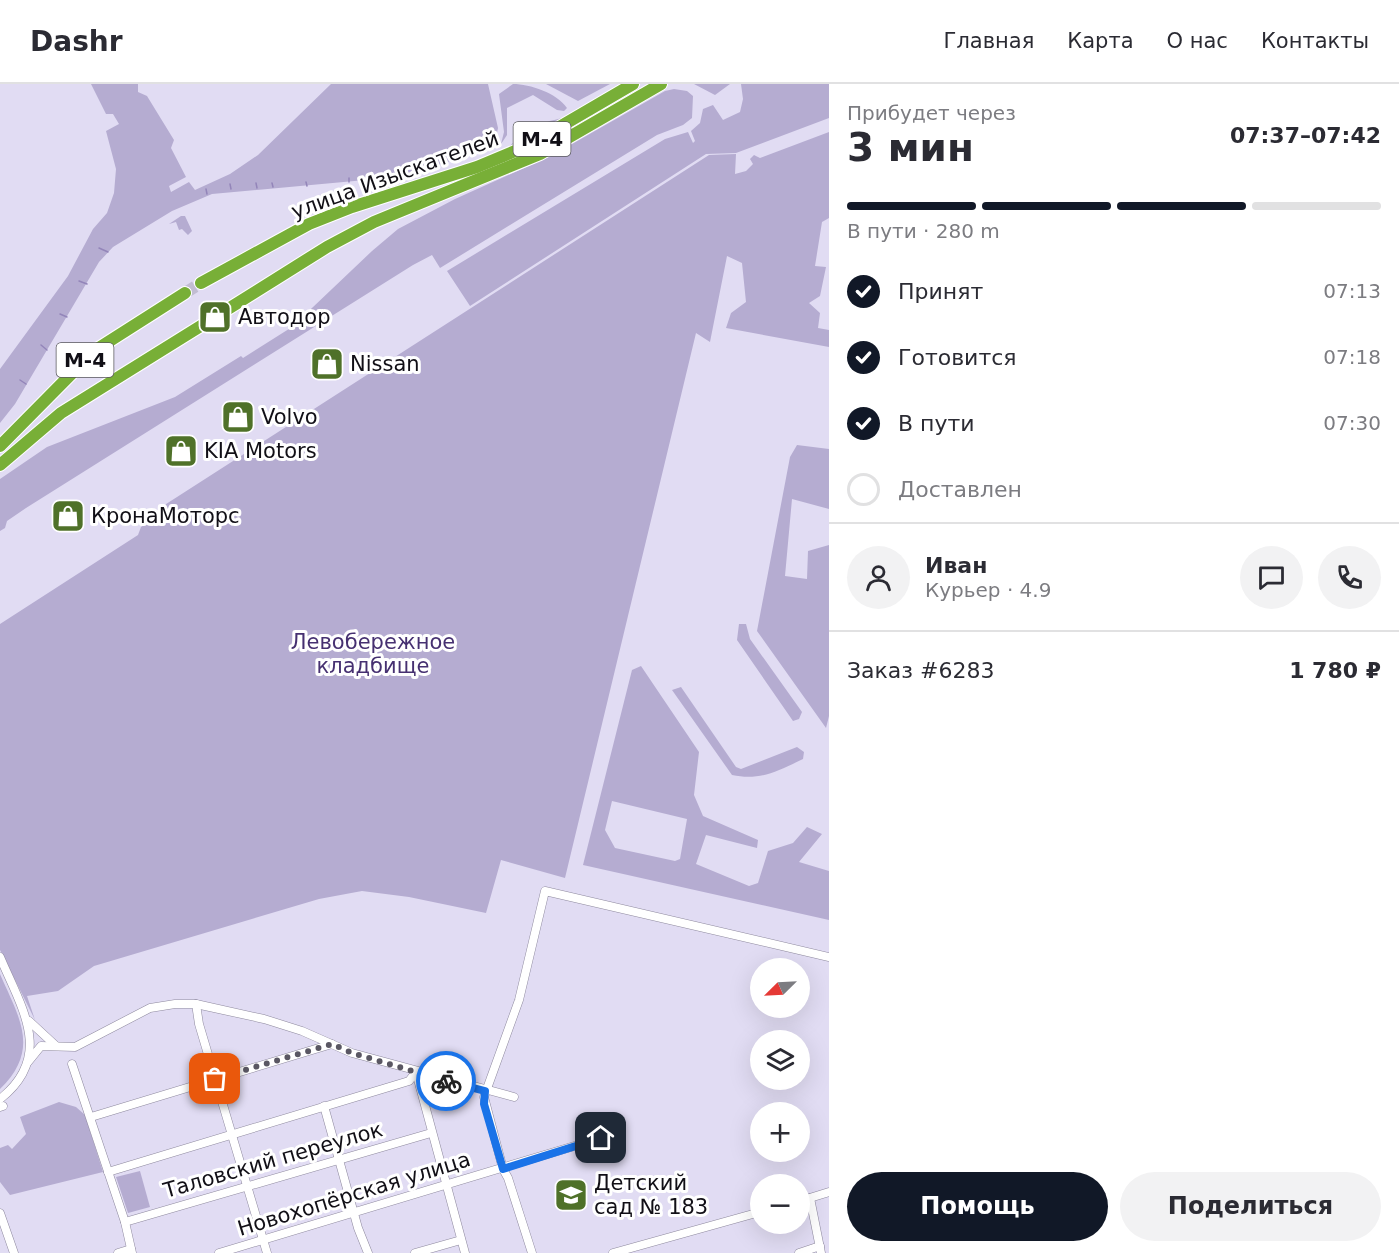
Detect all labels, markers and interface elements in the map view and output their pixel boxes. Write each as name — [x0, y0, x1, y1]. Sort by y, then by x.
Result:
text: Dashr — [30, 25, 123, 58]
text: Главная — [944, 29, 1034, 53]
text: Карта — [1067, 29, 1134, 53]
text: О нас — [1167, 29, 1228, 53]
text: Контакты — [1261, 29, 1369, 53]
text: Прибудет через — [847, 101, 1016, 125]
road number: М-4 — [514, 122, 570, 156]
text: 07:37–07:42 — [1230, 123, 1381, 148]
text: 3 мин — [847, 125, 974, 170]
street label: улица Изыскателей — [288, 126, 502, 224]
text: В пути · 280 m — [847, 219, 1000, 243]
icon: check — [847, 275, 880, 308]
text: Принят — [898, 279, 983, 304]
text: 07:13 — [1323, 279, 1381, 303]
shop icon: Автодор — [197, 299, 233, 335]
place label: Автодор — [238, 305, 331, 329]
icon: check — [847, 341, 880, 374]
road number: М-4 — [56, 343, 113, 377]
text: Готовится — [898, 345, 1017, 370]
text: 07:18 — [1323, 345, 1381, 369]
shop icon: Nissan — [309, 346, 345, 382]
place label: Nissan — [350, 352, 420, 376]
shop icon: Volvo — [220, 399, 256, 435]
place label: Volvo — [261, 405, 318, 429]
icon: check — [847, 407, 880, 440]
text: В пути — [898, 411, 975, 436]
text: 07:30 — [1323, 411, 1381, 435]
shop icon: KIA Motors — [163, 433, 199, 469]
place label: KIA Motors — [204, 439, 317, 463]
text: Доставлен — [898, 477, 1022, 502]
shop icon: КронаМоторс — [50, 498, 86, 534]
place label: КронаМоторс — [91, 504, 240, 528]
button: person — [847, 546, 910, 609]
button: chat — [1240, 546, 1303, 609]
button: phone — [1318, 546, 1381, 609]
text: Иван — [925, 553, 987, 578]
text: Курьер · 4.9 — [925, 578, 1051, 602]
park label: Левобережное кладбище — [291, 630, 455, 678]
text: Заказ #6283 — [847, 658, 994, 683]
text: 1 780 ₽ — [1289, 658, 1381, 683]
north arrow — [750, 958, 810, 1018]
map controls — [750, 958, 810, 1234]
button: layers — [750, 1030, 810, 1090]
courier — [416, 1051, 476, 1111]
pin — [189, 1053, 240, 1104]
icon: bag — [198, 1062, 231, 1095]
icon: bike — [430, 1065, 463, 1098]
button: + — [750, 1102, 810, 1162]
pin — [575, 1112, 626, 1163]
street label: Таловский переулок — [160, 1117, 385, 1203]
icon: home — [584, 1121, 617, 1154]
street label: Новохопёрская улица — [235, 1147, 473, 1241]
place label: Детский сад № 183 — [594, 1171, 708, 1219]
button: Помощь — [847, 1172, 1108, 1241]
button: Поделиться — [1120, 1172, 1381, 1241]
button: − — [750, 1174, 810, 1234]
school or university icon: Детский сад № 183 — [553, 1177, 589, 1213]

